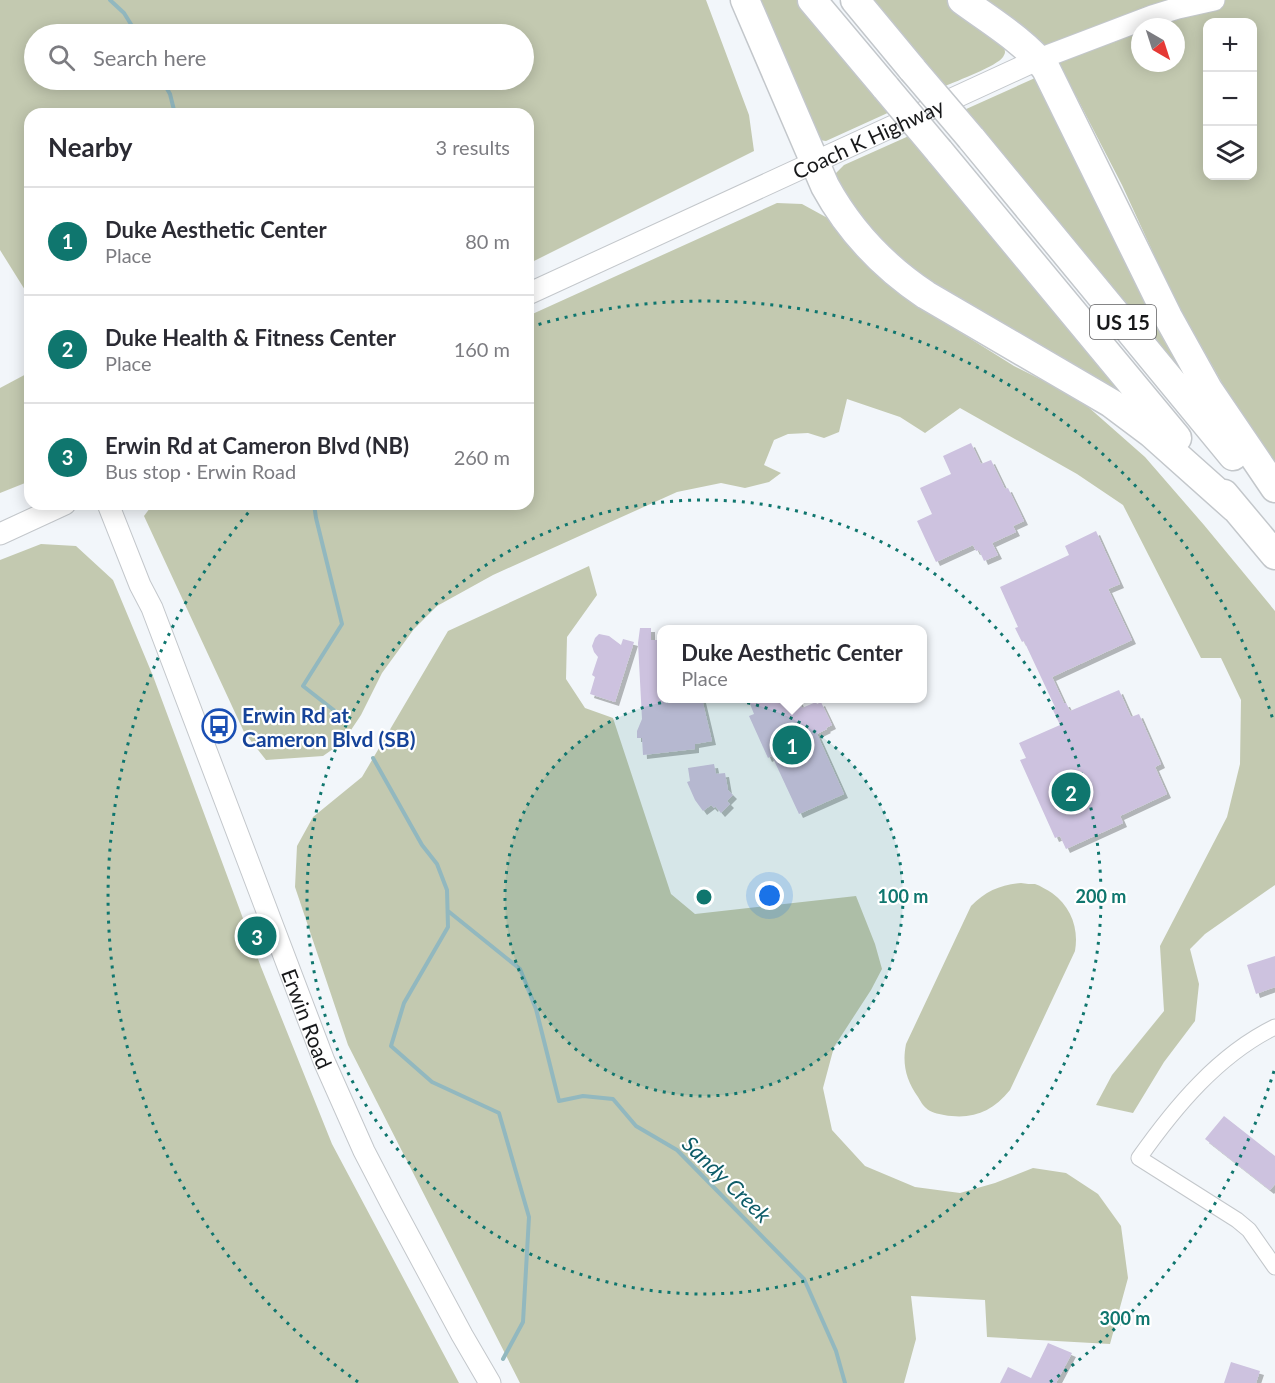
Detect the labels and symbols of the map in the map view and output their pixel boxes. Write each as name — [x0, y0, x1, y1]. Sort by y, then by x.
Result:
north arrow — [1131, 18, 1185, 72]
street label: Coach K Highway — [788, 92, 947, 183]
road number: US 15 — [1090, 305, 1156, 339]
place label: Erwin Rd at Cameron Blvd (SB) — [242, 702, 415, 751]
bus stop icon: Erwin Rd at Cameron Blvd (SB) — [201, 708, 237, 744]
pin: 1 — [772, 722, 812, 768]
pin: 2 — [1052, 770, 1090, 814]
your location — [755, 881, 784, 910]
text: 100 m — [878, 885, 928, 907]
text: 200 m — [1076, 885, 1126, 907]
centre of rings — [694, 887, 714, 907]
pin: 3 — [238, 914, 276, 958]
street label: Erwin Road — [278, 965, 338, 1072]
water label: Sandy Creek — [677, 1130, 777, 1228]
text: 300 m — [1100, 1307, 1150, 1329]

